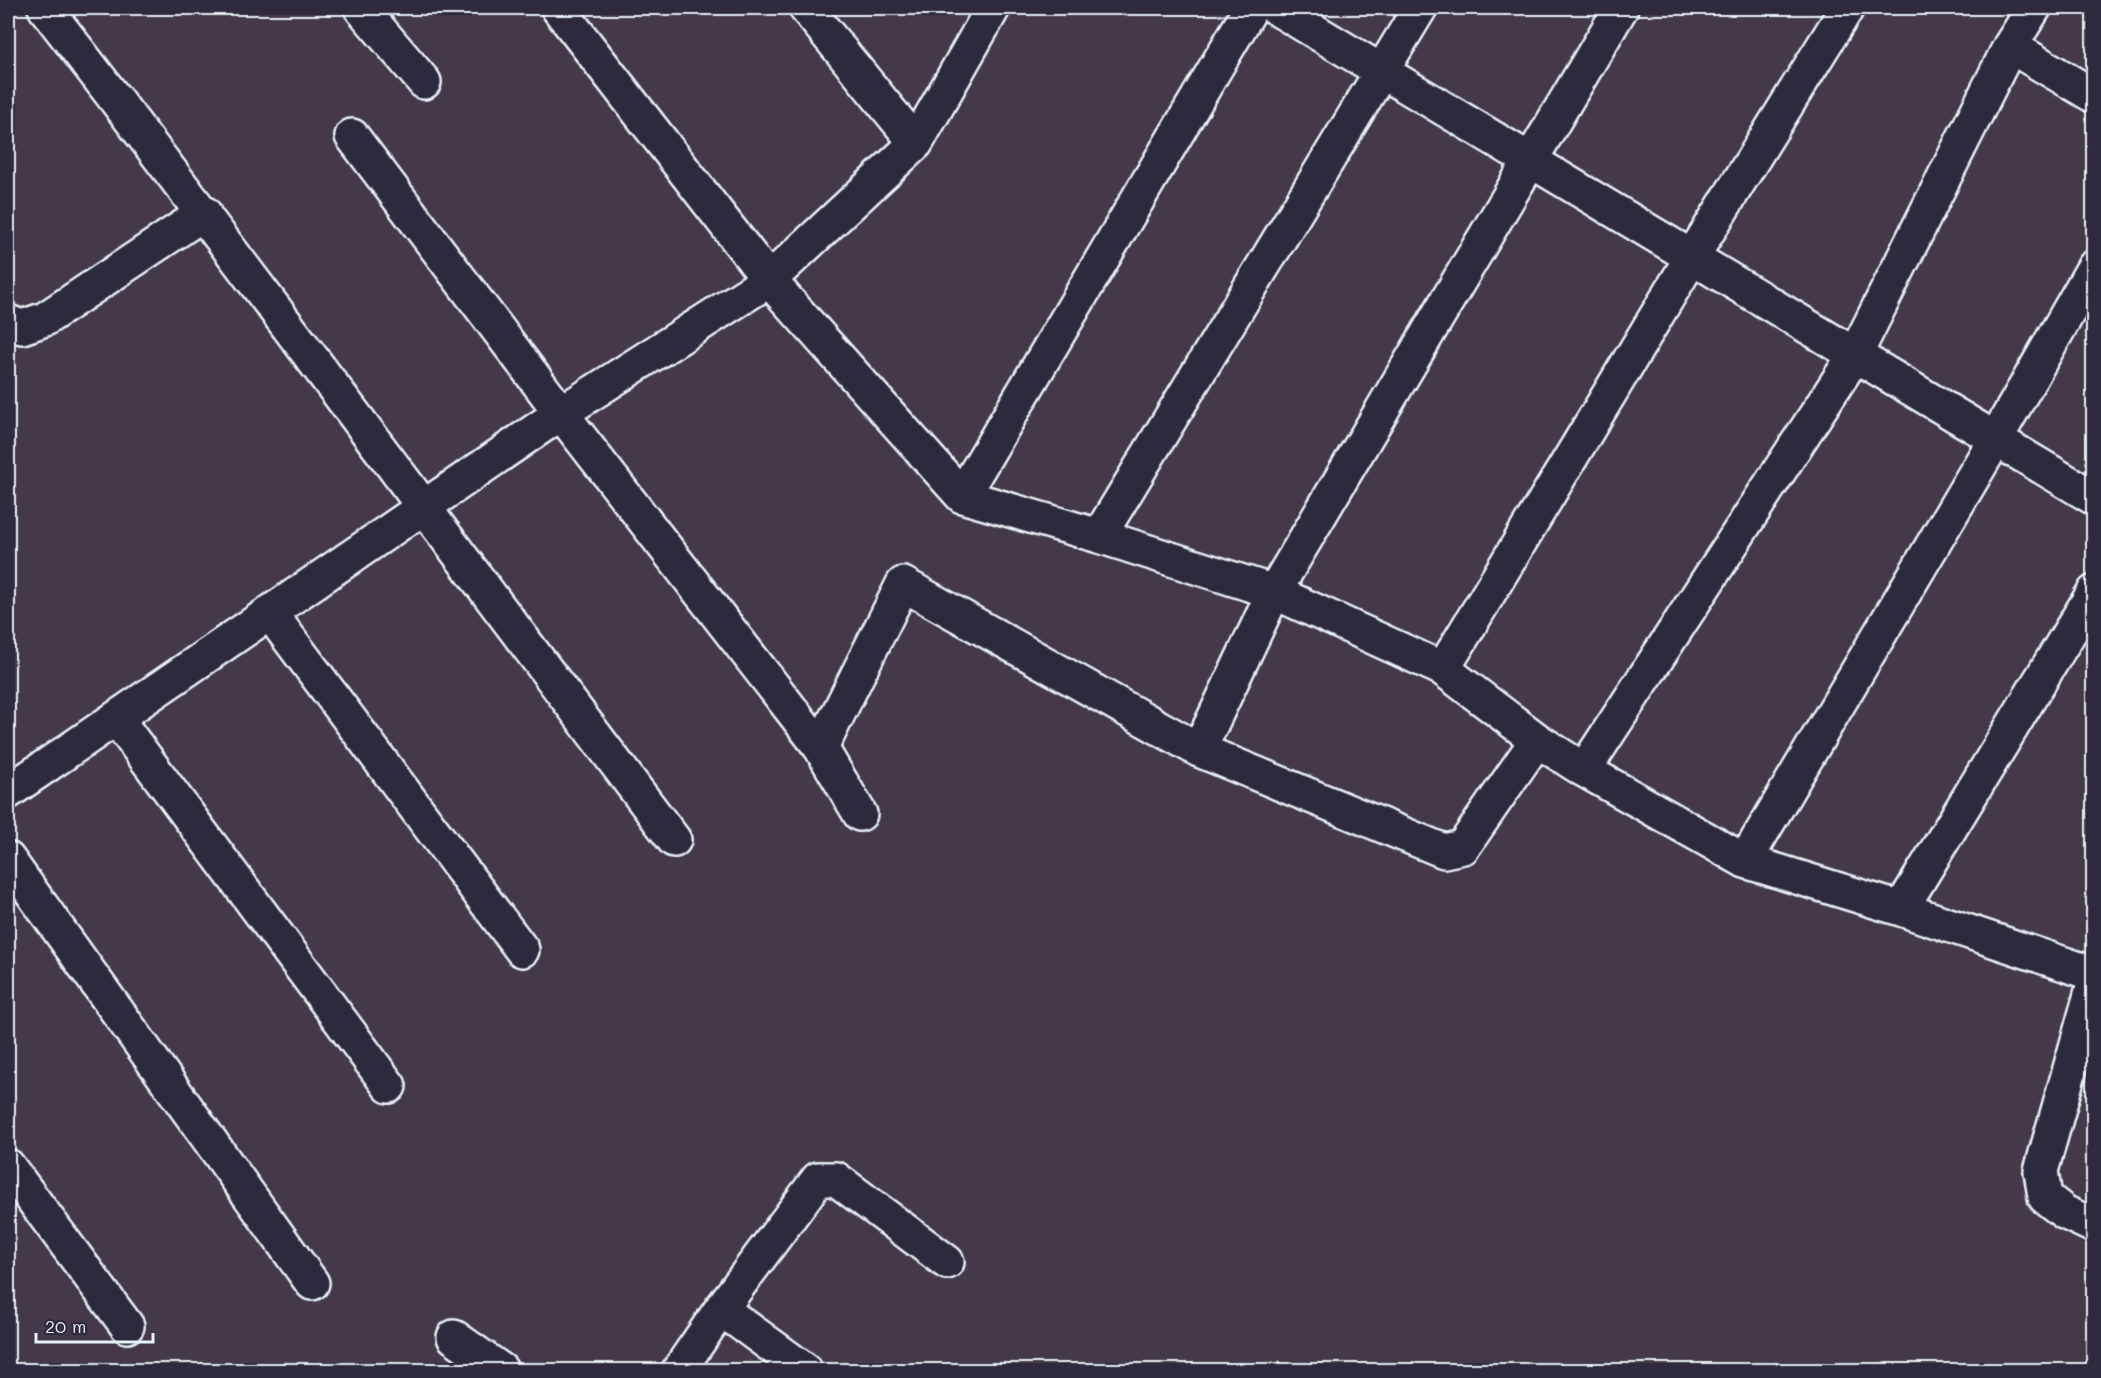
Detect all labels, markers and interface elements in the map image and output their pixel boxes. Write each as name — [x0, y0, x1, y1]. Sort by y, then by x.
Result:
scale bar — [36, 1306, 153, 1344]
text: 20 m — [45, 1314, 86, 1338]

